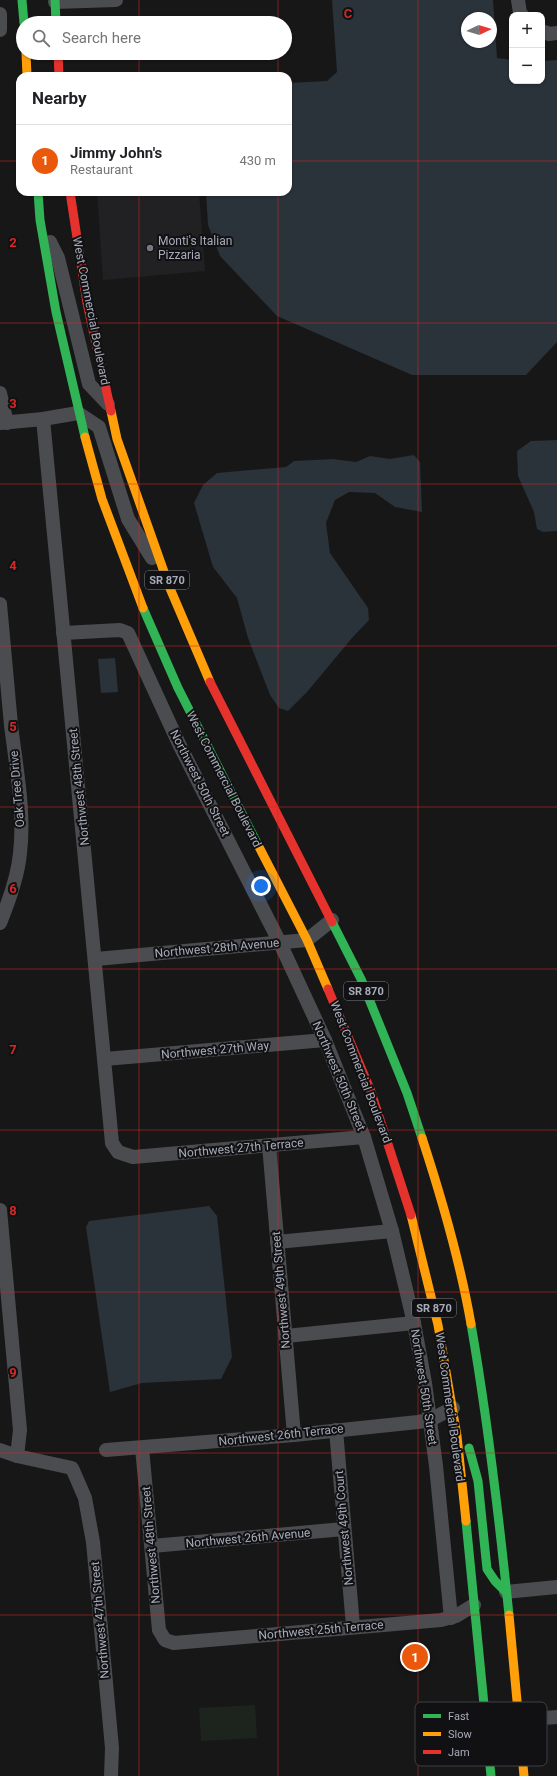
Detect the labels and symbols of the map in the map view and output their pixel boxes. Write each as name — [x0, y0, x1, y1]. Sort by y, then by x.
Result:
text: C — [344, 6, 353, 21]
north arrow — [461, 12, 497, 48]
place label: Monti's Italian Pizzaria — [158, 234, 232, 262]
text: 2 — [9, 235, 17, 250]
street label: West Commercial Boulevard — [70, 236, 112, 386]
marker: Monti's Italian Pizzaria — [145, 243, 155, 253]
text: 3 — [9, 396, 17, 411]
text: 4 — [9, 558, 17, 573]
road number: SR 870 — [145, 571, 189, 589]
street label: West Commercial Boulevard — [184, 709, 264, 849]
text: 5 — [9, 719, 17, 734]
street label: Northwest 48th Street — [66, 728, 92, 846]
street label: Northwest 50th Street — [167, 728, 233, 839]
street label: Oak Tree Drive — [7, 750, 27, 828]
your location — [251, 876, 271, 896]
text: 6 — [9, 881, 17, 896]
street label: Northwest 28th Avenue — [154, 936, 280, 960]
road number: SR 870 — [344, 982, 388, 1000]
street label: West Commercial Boulevard — [327, 999, 395, 1145]
street label: Northwest 50th Street — [310, 1019, 368, 1133]
street label: Northwest 27th Way — [160, 1038, 270, 1062]
text: 7 — [9, 1042, 17, 1057]
street label: Northwest 27th Terrace — [178, 1136, 304, 1160]
text: 8 — [9, 1203, 17, 1218]
street label: Northwest 49th Street — [269, 1231, 293, 1349]
road number: SR 870 — [412, 1299, 456, 1317]
street label: Northwest 50th Street — [408, 1328, 440, 1446]
street label: West Commercial Boulevard — [433, 1331, 467, 1483]
text: 9 — [9, 1365, 17, 1380]
street label: Northwest 26th Terrace — [218, 1421, 344, 1449]
street label: Northwest 49th Court — [332, 1470, 356, 1586]
street label: Northwest 48th Street — [139, 1486, 163, 1604]
street label: Northwest 26th Avenue — [185, 1526, 311, 1550]
street label: Northwest 47th Street — [88, 1561, 112, 1679]
street label: Northwest 25th Terrace — [258, 1618, 384, 1642]
pin: 1 — [402, 1642, 428, 1672]
legend — [415, 1702, 547, 1766]
text: Fast — [448, 1710, 470, 1723]
text: Slow — [448, 1728, 472, 1741]
text: Jam — [448, 1746, 470, 1759]

